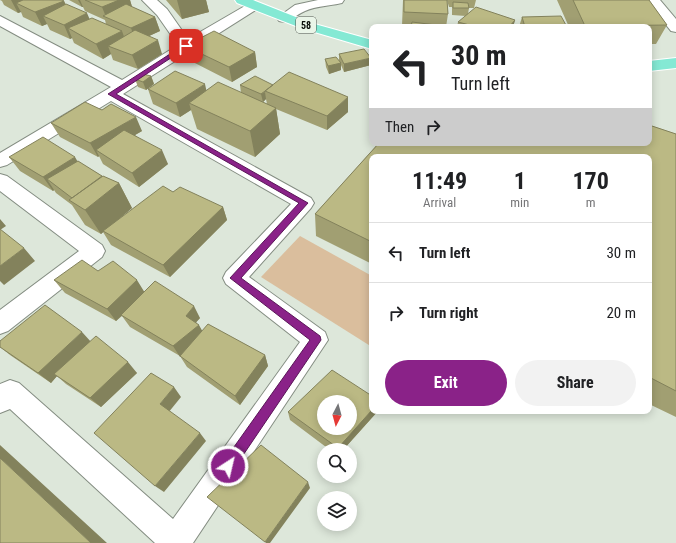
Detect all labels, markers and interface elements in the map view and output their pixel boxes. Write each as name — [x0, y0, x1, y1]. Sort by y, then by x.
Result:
road number: 58 — [296, 17, 316, 33]
pin — [169, 29, 203, 63]
icon: arrive — [175, 35, 197, 57]
text: 30 m — [451, 39, 507, 72]
icon: left — [385, 40, 437, 92]
text: Turn left — [451, 73, 510, 94]
icon: right — [422, 116, 444, 138]
text: Then — [385, 118, 414, 136]
text: 11:49 — [412, 167, 467, 195]
text: 1 — [514, 167, 526, 195]
text: 170 — [572, 167, 609, 195]
text: Arrival — [423, 195, 456, 210]
text: min — [510, 195, 529, 210]
text: m — [586, 195, 596, 210]
icon: left — [385, 242, 407, 264]
text: Turn left — [419, 244, 470, 262]
text: 30 m — [606, 244, 636, 262]
icon: right — [385, 302, 407, 324]
text: Turn right — [419, 304, 478, 322]
text: 20 m — [606, 304, 636, 322]
button: Exit — [385, 360, 507, 406]
button: Share — [515, 360, 636, 406]
north arrow — [317, 395, 357, 435]
map controls — [317, 395, 357, 531]
button: search — [317, 443, 357, 483]
position arrow — [207, 445, 249, 487]
button: layers — [317, 491, 357, 531]

